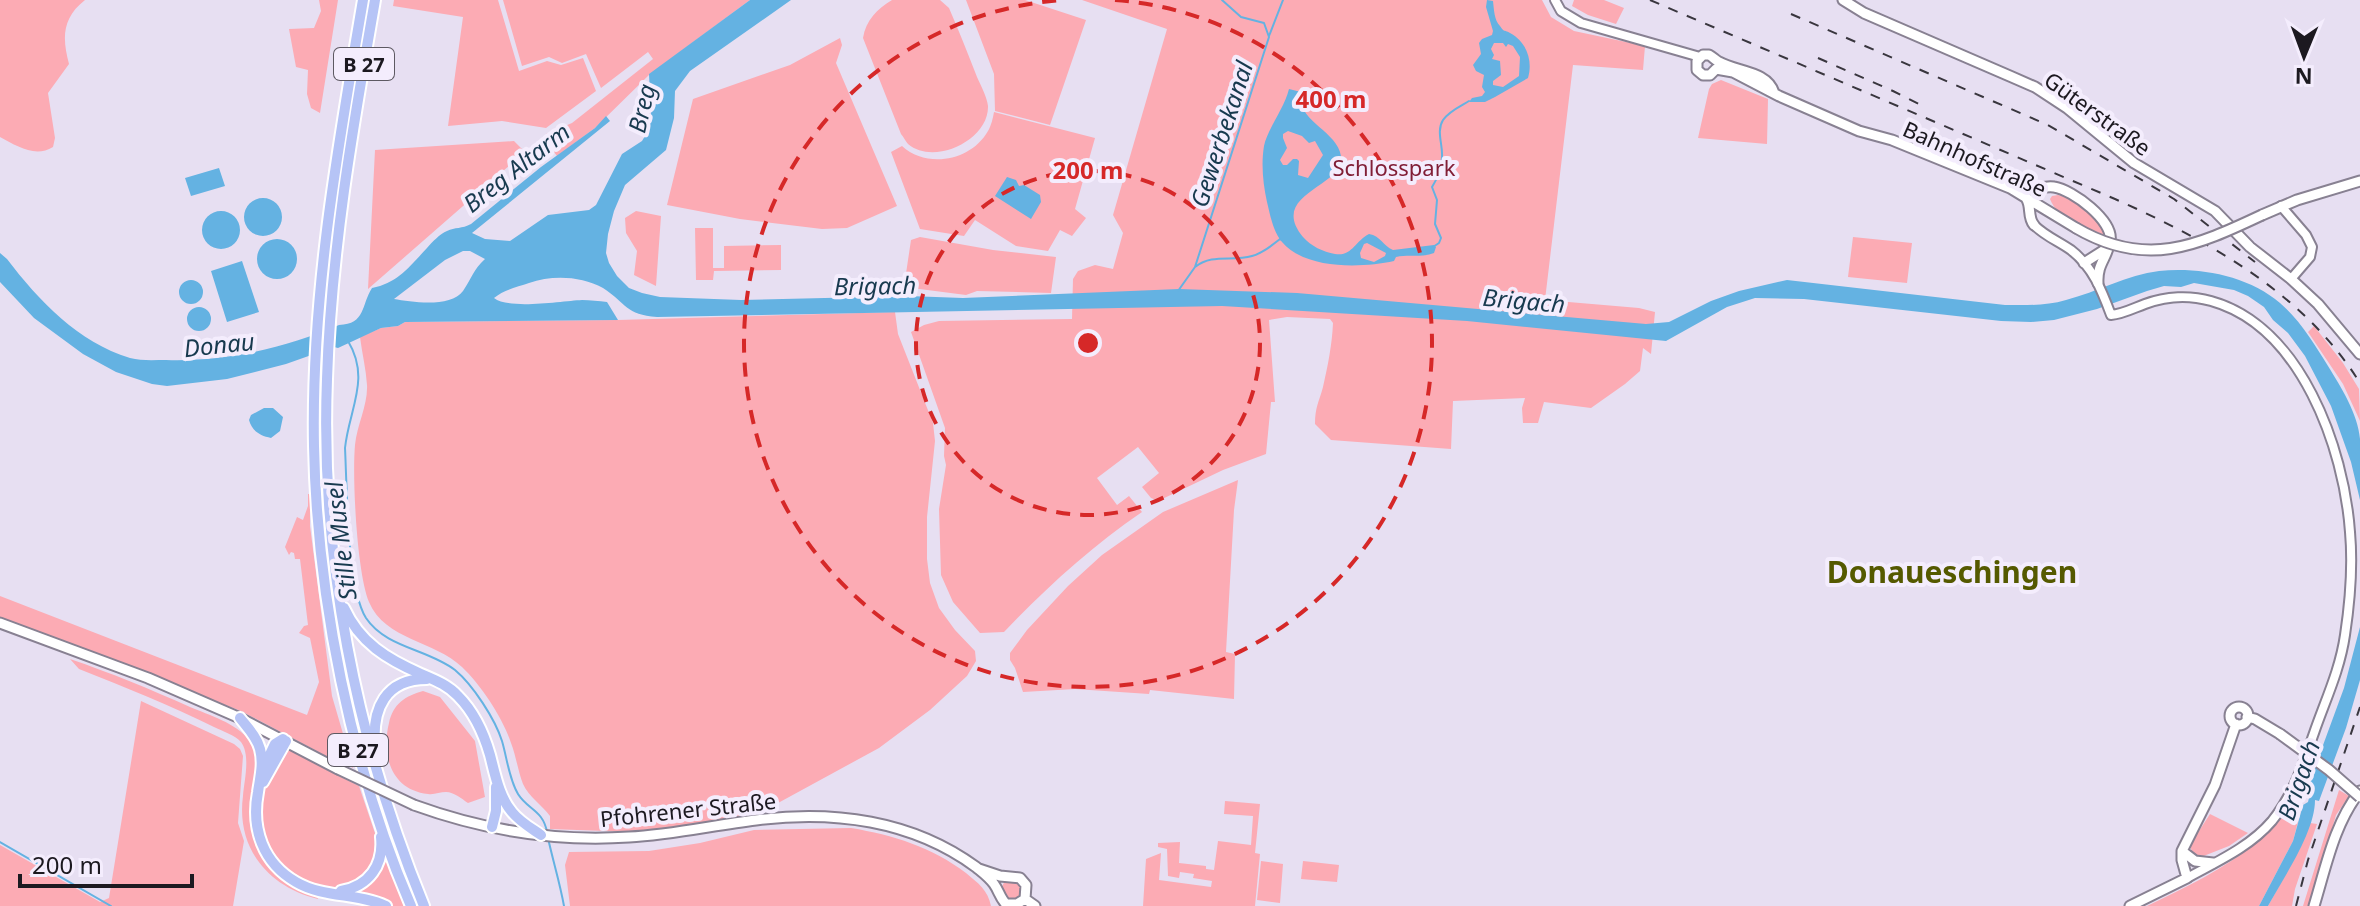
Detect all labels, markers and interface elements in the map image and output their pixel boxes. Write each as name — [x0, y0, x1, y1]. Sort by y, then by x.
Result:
north arrow — [2264, 16, 2344, 96]
road number: B 27 — [334, 48, 394, 80]
water label: Gewerbekanal — [1182, 56, 1260, 211]
text: N — [2294, 62, 2313, 92]
street label: Güterstraße — [2039, 64, 2157, 162]
water label: Breg — [619, 80, 663, 136]
text: 400 m — [1296, 82, 1366, 115]
street label: Bahnhofstraße — [1899, 113, 2051, 203]
water label: Breg Altarm — [456, 115, 576, 219]
park label: Schlosspark — [1332, 152, 1456, 182]
text: 200 m — [1053, 153, 1123, 186]
water label: Brigach — [833, 268, 917, 302]
water label: Brigach — [1481, 280, 1567, 320]
water label: Donau — [182, 324, 256, 364]
centre of rings — [1074, 329, 1102, 357]
water label: Stille Musel — [316, 479, 364, 602]
district label: Donaueschingen — [1827, 551, 2077, 592]
road number: B 27 — [328, 734, 388, 766]
water label: Brigach — [2269, 736, 2327, 824]
street label: Pfohrener Straße — [598, 785, 778, 833]
scale bar — [20, 838, 192, 888]
text: 200 m — [32, 848, 102, 881]

